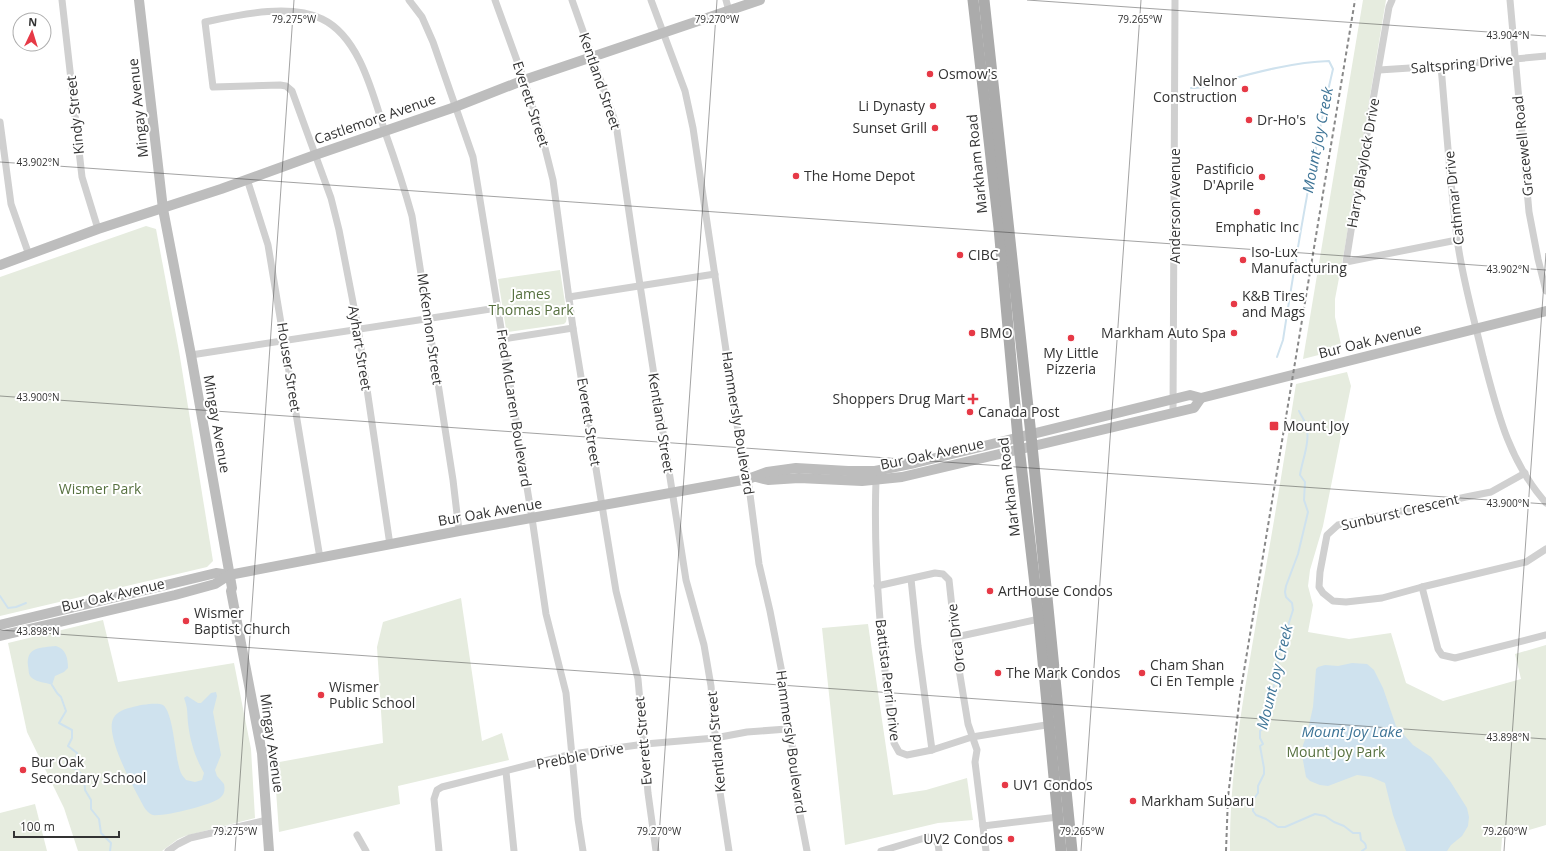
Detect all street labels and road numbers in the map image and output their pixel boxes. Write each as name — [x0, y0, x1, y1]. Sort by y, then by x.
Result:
street label: Kentland Street — [575, 30, 626, 132]
street label: Saltspring Drive — [1410, 50, 1514, 77]
street label: Mingay Avenue — [123, 57, 152, 159]
street label: Everett Street — [509, 59, 554, 149]
street label: Kindy Street — [61, 75, 88, 155]
street label: Castlemore Avenue — [312, 89, 438, 148]
street label: Gracewell Road — [1508, 95, 1537, 197]
street label: Harry Blaylock Drive — [1342, 96, 1383, 229]
street label: Markham Road — [962, 113, 991, 215]
street label: Anderson Avenue — [1165, 148, 1184, 264]
street label: Cathmar Drive — [1439, 150, 1468, 246]
street label: McKennon Street — [413, 272, 448, 386]
street label: Ayhart Street — [344, 304, 377, 392]
street label: Bur Oak Avenue — [1316, 319, 1423, 362]
street label: Houser Street — [273, 321, 306, 413]
street label: Fred McLaren Boulevard — [493, 328, 536, 488]
street label: Hammersly Boulevard — [718, 350, 759, 496]
street label: Kentland Street — [644, 371, 679, 474]
street label: Mingay Avenue — [199, 373, 236, 475]
street label: Everett Street — [573, 377, 606, 467]
street label: Bur Oak Avenue — [878, 433, 986, 474]
street label: Markham Road — [993, 436, 1024, 538]
street label: Sunburst Crescent — [1339, 489, 1461, 534]
street label: Bur Oak Avenue — [436, 493, 544, 530]
street label: Bur Oak Avenue — [59, 573, 167, 616]
street label: Orca Drive — [942, 603, 969, 673]
street label: Battista Perri Drive — [872, 618, 905, 742]
street label: Hammersly Boulevard — [772, 669, 811, 815]
street label: Kentland Street — [702, 691, 729, 793]
street label: Mingay Avenue — [256, 692, 289, 794]
street label: Everett Street — [629, 696, 656, 786]
street label: Prebble Drive — [535, 738, 625, 773]

